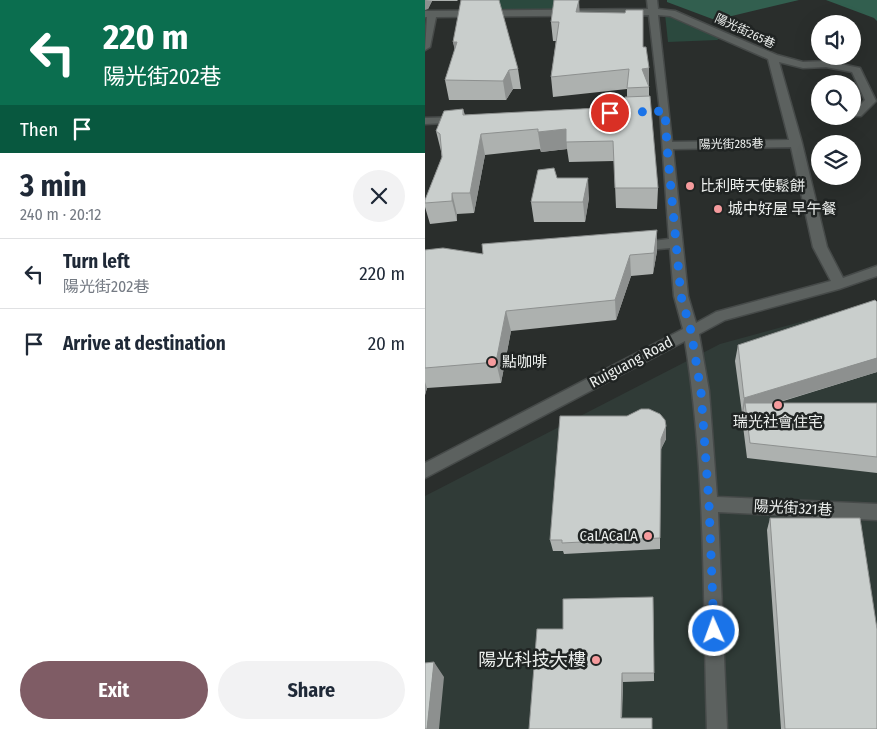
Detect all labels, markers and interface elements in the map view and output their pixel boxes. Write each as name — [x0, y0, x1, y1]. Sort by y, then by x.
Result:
street label: 陽光街265巷 — [713, 11, 777, 51]
map controls — [811, 15, 861, 185]
button: sound — [811, 15, 861, 65]
text: 220 m — [103, 16, 189, 58]
icon: left — [20, 20, 85, 85]
text: 陽光街202巷 — [103, 63, 222, 90]
button: search — [811, 75, 861, 125]
pin — [589, 92, 631, 134]
icon: arrive — [596, 99, 624, 127]
icon: arrive — [68, 115, 96, 143]
text: Then — [20, 118, 58, 141]
button: layers — [811, 135, 861, 185]
street label: 陽光街285巷 — [698, 136, 764, 152]
text: 3 min — [20, 168, 87, 204]
button: close — [353, 170, 405, 222]
place label: 比利時天使鬆餅 — [700, 177, 805, 195]
marker: 比利時天使鬆餅 — [684, 180, 696, 192]
place label: 城中好屋 早午餐 — [728, 200, 837, 218]
marker: 城中好屋 早午餐 — [712, 203, 724, 215]
text: 240 m · 20:12 — [20, 205, 101, 224]
text: Turn left — [63, 250, 130, 273]
icon: left — [20, 260, 48, 288]
text: 220 m — [359, 262, 405, 285]
text: 陽光街202巷 — [63, 277, 149, 296]
icon: arrive — [20, 330, 48, 358]
text: Arrive at destination — [63, 332, 226, 355]
text: 20 m — [368, 332, 405, 355]
street label: Ruiguang Road — [586, 333, 676, 391]
place label: 點咖啡 — [502, 353, 547, 371]
marker: 點咖啡 — [486, 356, 498, 368]
marker: 瑞光社會住宅 — [772, 399, 784, 411]
place label: 瑞光社會住宅 — [733, 413, 823, 431]
street label: 陽光街321巷 — [753, 497, 833, 519]
place label: CaLACaLA — [579, 527, 638, 545]
marker: CaLACaLA — [642, 530, 654, 542]
position arrow — [687, 604, 739, 656]
place label: 陽光科技大樓 — [478, 649, 586, 671]
marker: 陽光科技大樓 — [590, 654, 602, 666]
button: Exit — [20, 661, 208, 719]
button: Share — [218, 661, 405, 719]

